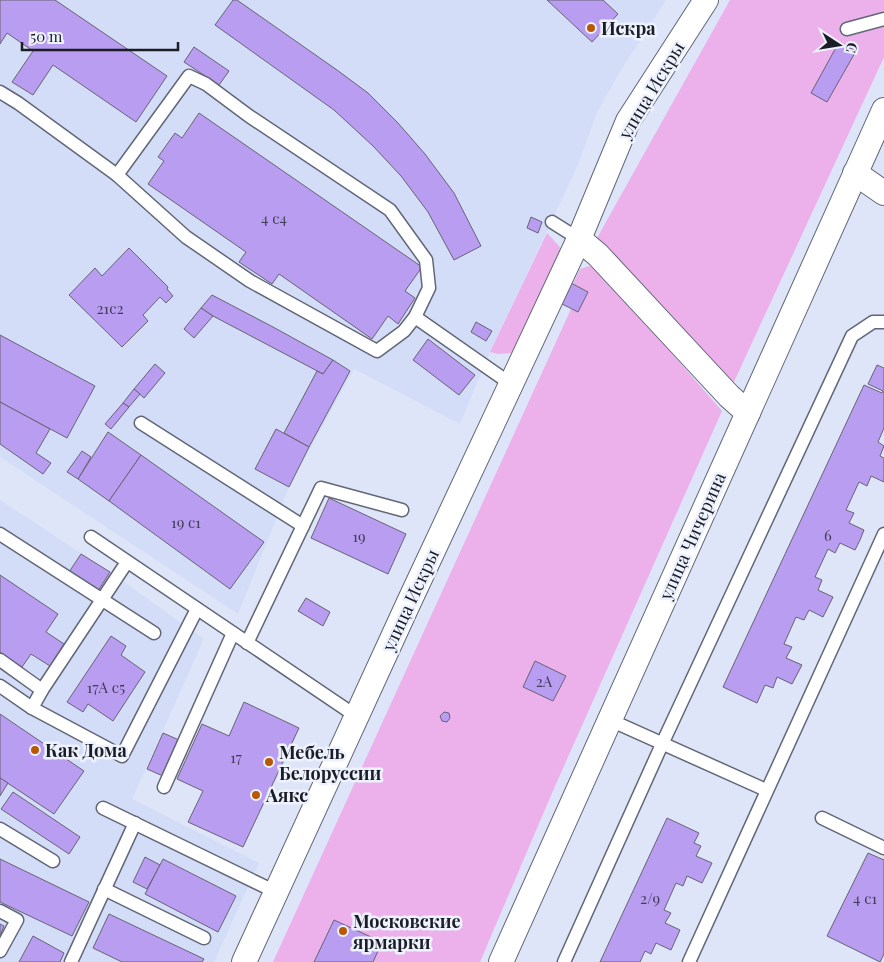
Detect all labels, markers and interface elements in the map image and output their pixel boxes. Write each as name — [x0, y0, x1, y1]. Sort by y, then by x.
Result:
place label: Искра — [601, 16, 656, 40]
scale bar — [22, 20, 179, 52]
north arrow — [814, 20, 864, 70]
marker: Искра — [585, 22, 597, 34]
text: 50 m — [30, 26, 63, 46]
street label: улица Искры — [612, 36, 690, 144]
text: С — [842, 41, 863, 55]
house number: 4 с4 — [261, 208, 287, 228]
house number: 21с2 — [96, 298, 124, 318]
street label: улица Чичерина — [653, 468, 731, 605]
house number: 19 с1 — [171, 512, 201, 532]
house number: 6 — [824, 525, 832, 545]
house number: 19 — [352, 526, 366, 546]
street label: улица Искры — [375, 545, 444, 656]
house number: 2А — [536, 671, 553, 691]
house number: 17А с5 — [87, 677, 125, 697]
place label: Как Дома — [45, 738, 127, 762]
place label: Мебель Белоруссии — [279, 740, 382, 785]
marker: Как Дома — [29, 744, 41, 756]
house number: 17 — [230, 747, 242, 767]
marker: Мебель Белоруссии — [263, 756, 275, 768]
place label: Аякс — [265, 783, 308, 807]
marker: Аякс — [250, 789, 262, 801]
house number: 2/9 — [640, 888, 660, 908]
house number: 4 с1 — [853, 888, 877, 908]
place label: Московские ярмарки — [352, 909, 461, 954]
marker: Московские ярмарки — [337, 925, 349, 937]

